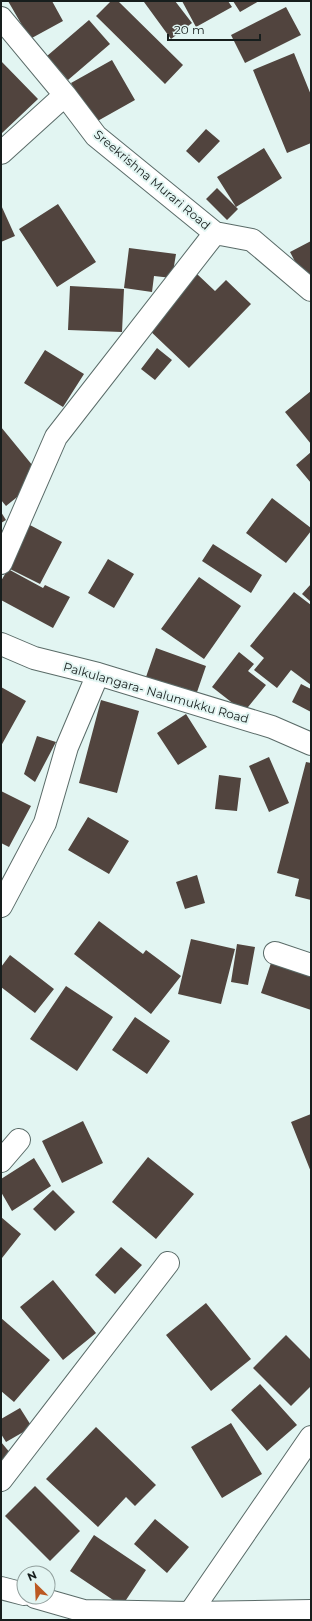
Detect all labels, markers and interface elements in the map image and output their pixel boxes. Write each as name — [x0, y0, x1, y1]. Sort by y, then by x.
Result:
scale bar — [168, 16, 260, 42]
text: 20 m — [174, 22, 205, 37]
street label: Sreekrishna Murari Road — [91, 127, 214, 233]
street label: Palkulangara- Nalumukku Road — [62, 659, 251, 726]
north arrow — [16, 1565, 56, 1605]
text: N — [25, 1568, 39, 1584]

